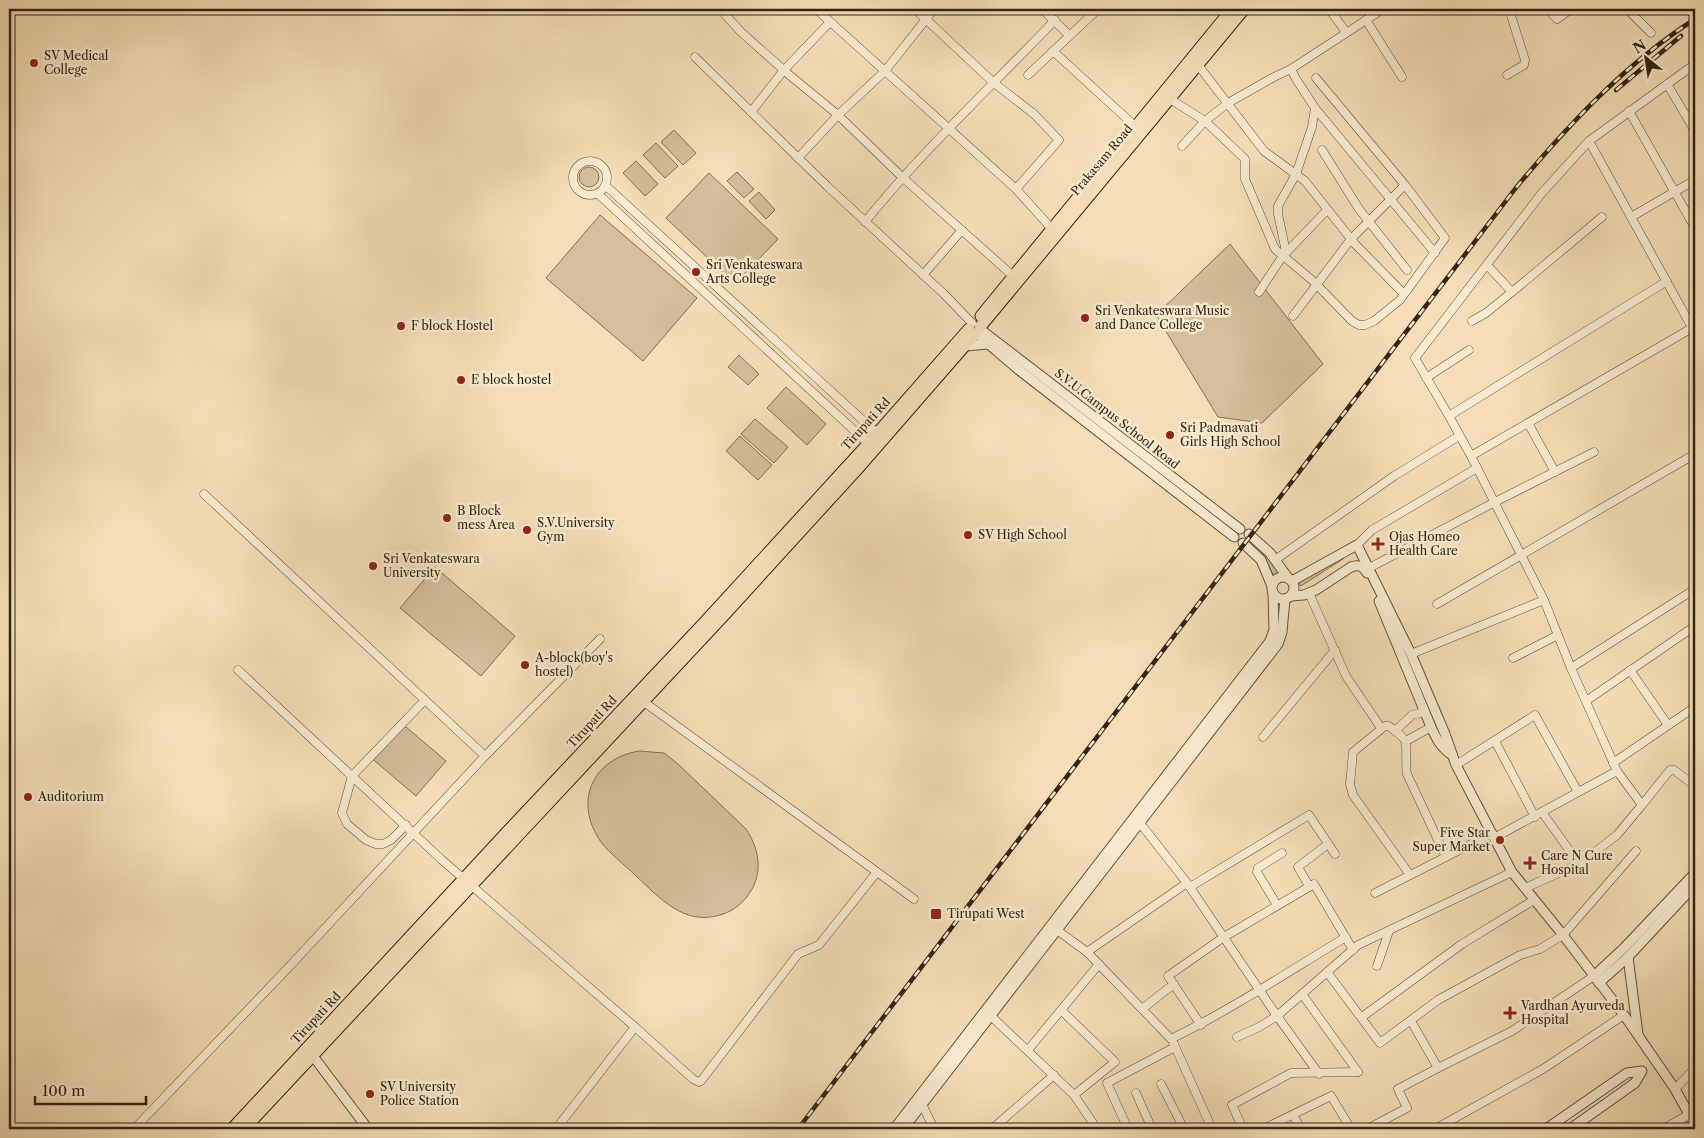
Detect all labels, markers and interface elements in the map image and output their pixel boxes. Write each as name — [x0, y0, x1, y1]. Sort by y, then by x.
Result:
north arrow — [1622, 32, 1672, 82]
text: N — [1630, 36, 1649, 58]
place label: SV Medical College — [44, 48, 109, 77]
marker: SV Medical College — [28, 57, 40, 69]
street label: Prakasam Road — [1068, 121, 1136, 198]
place label: Sri Venkateswara Arts College — [705, 257, 804, 286]
marker: Sri Venkateswara Arts College — [690, 266, 702, 278]
place label: Sri Venkateswara Music and Dance College — [1095, 303, 1229, 332]
marker: Sri Venkateswara Music and Dance College — [1079, 312, 1091, 324]
place label: F block Hostel — [411, 318, 493, 333]
marker: F block Hostel — [395, 320, 407, 332]
street label: S.V.U.Campus School Road — [1052, 365, 1183, 472]
place label: E block hostel — [471, 372, 552, 387]
marker: E block hostel — [455, 374, 467, 386]
street label: Tirupati Rd — [838, 394, 894, 453]
place label: Sri Padmavati Girls High School — [1180, 420, 1281, 449]
marker: Sri Padmavati Girls High School — [1164, 429, 1176, 441]
place label: B Block mess Area — [457, 503, 516, 532]
marker: B Block mess Area — [441, 512, 453, 524]
place label: S.V.University Gym — [537, 515, 615, 544]
marker: S.V.University Gym — [521, 524, 533, 536]
place label: SV High School — [978, 527, 1067, 542]
marker: SV High School — [962, 529, 974, 541]
place label: Ojas Homeo Health Care — [1389, 529, 1460, 558]
marker: Ojas Homeo Health Care — [1371, 537, 1385, 551]
place label: Sri Venkateswara University — [383, 551, 481, 580]
marker: Sri Venkateswara University — [367, 560, 379, 572]
place label: A-block(boy's hostel) — [534, 650, 613, 679]
marker: A-block(boy's hostel) — [519, 659, 531, 671]
street label: Tirupati Rd — [564, 692, 620, 751]
place label: Auditorium — [37, 789, 104, 804]
marker: Auditorium — [22, 791, 34, 803]
place label: Five Star Super Market — [1412, 825, 1491, 854]
marker: Five Star Super Market — [1494, 834, 1506, 846]
place label: Care N Cure Hospital — [1541, 848, 1613, 877]
marker: Care N Cure Hospital — [1523, 856, 1537, 870]
place label: Tirupati West — [947, 906, 1025, 921]
marker: Tirupati West — [929, 907, 943, 921]
street label: Tirupati Rd — [288, 988, 344, 1047]
place label: Vardhan Ayurveda Hospital — [1520, 998, 1626, 1027]
marker: Vardhan Ayurveda Hospital — [1503, 1006, 1517, 1020]
scale bar — [35, 1073, 146, 1105]
place label: SV University Police Station — [380, 1079, 459, 1108]
text: 100 m — [42, 1081, 85, 1100]
marker: SV University Police Station — [364, 1088, 376, 1100]

